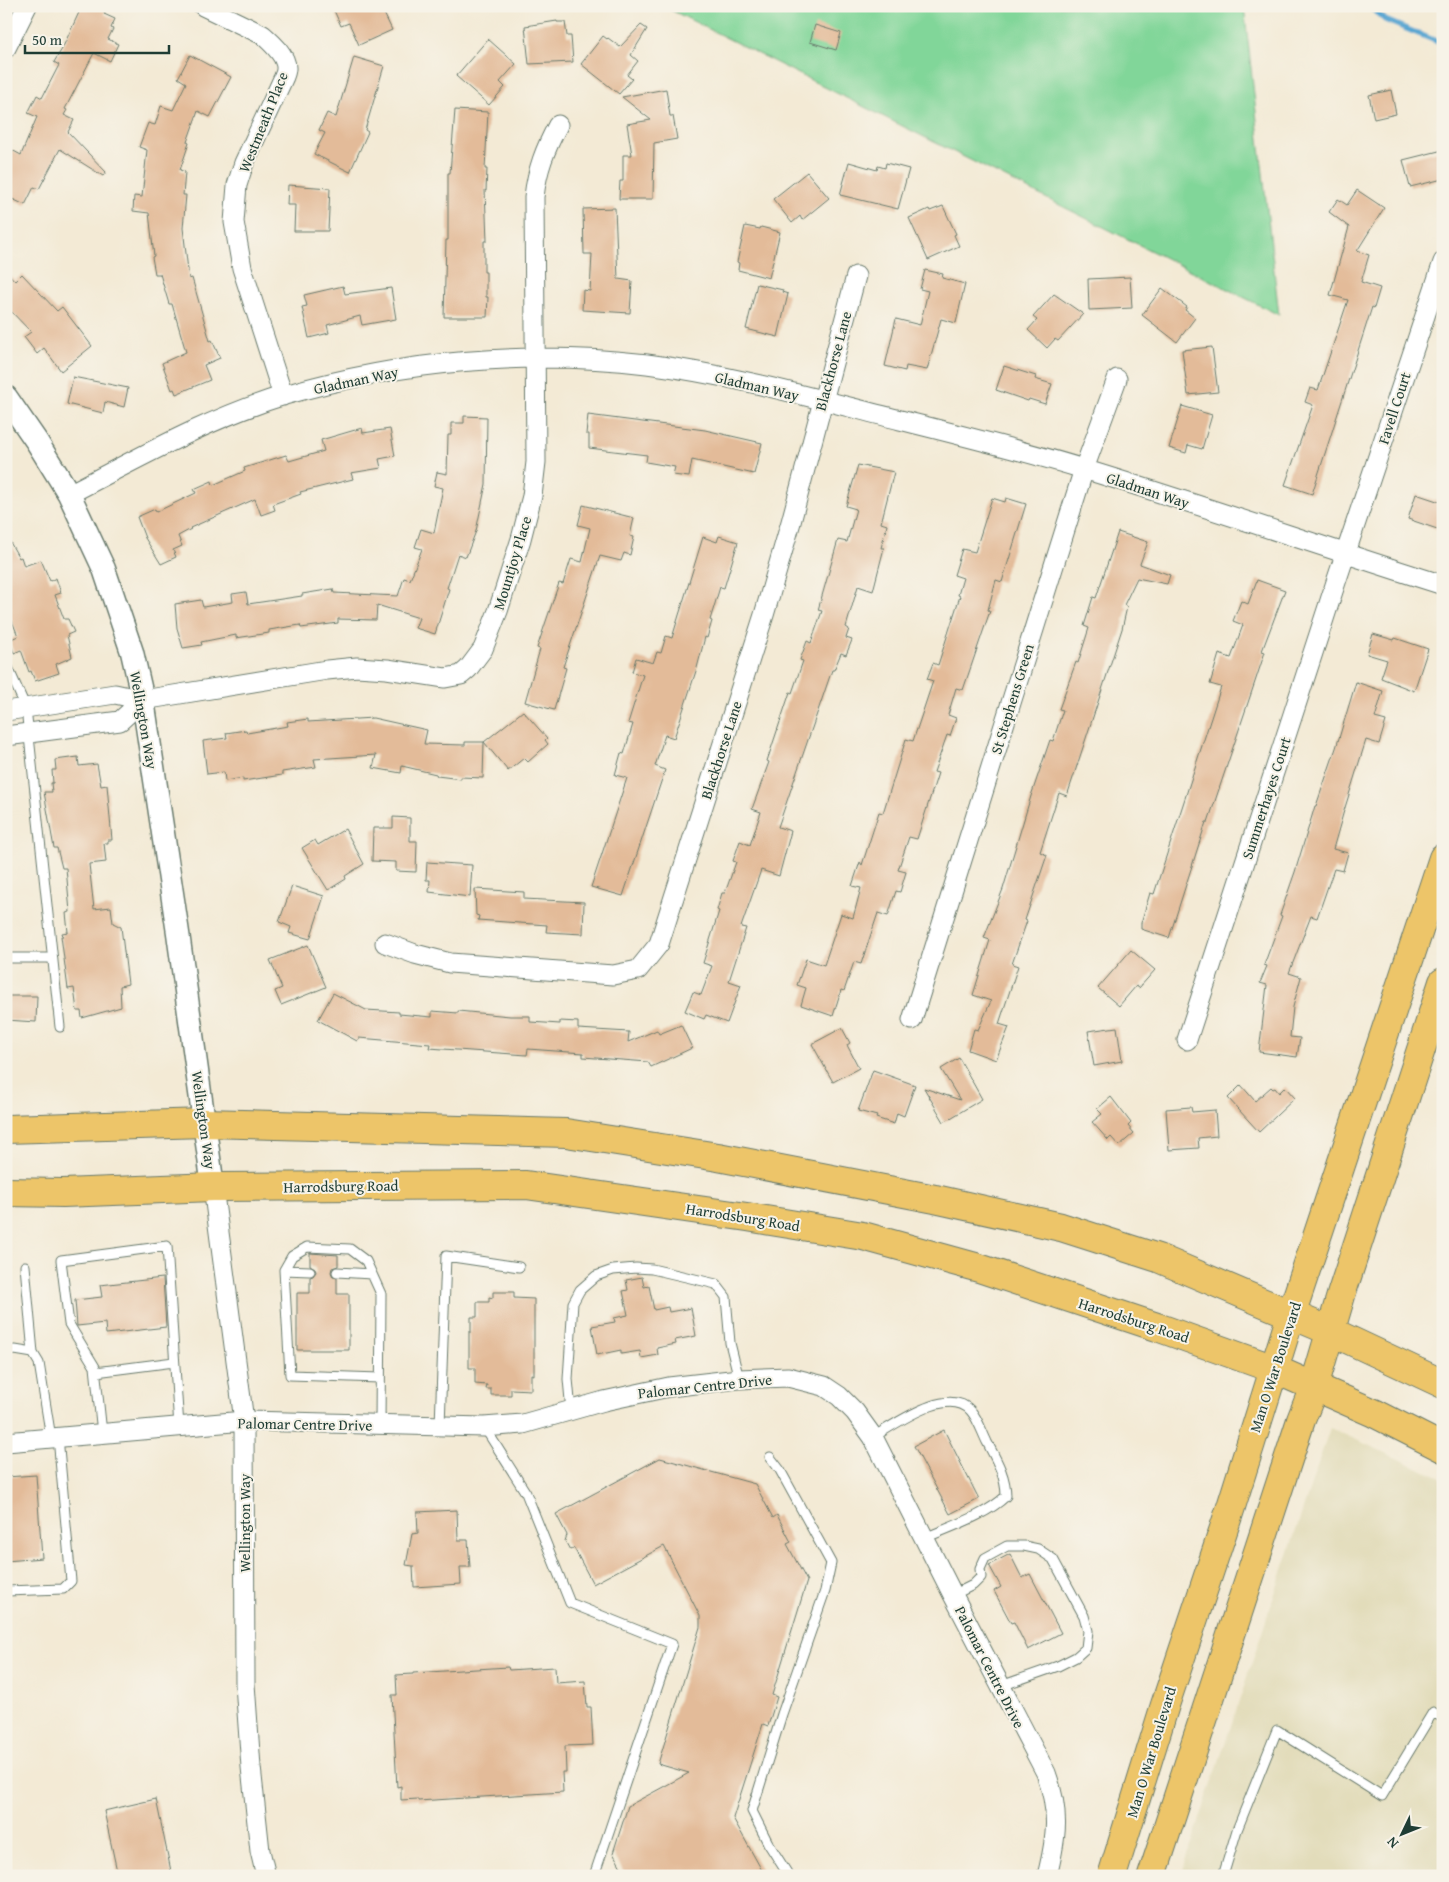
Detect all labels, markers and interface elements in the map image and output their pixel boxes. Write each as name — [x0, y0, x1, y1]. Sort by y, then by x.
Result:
scale bar — [25, 22, 169, 54]
text: 50 m — [32, 29, 63, 50]
street label: Westmeath Place — [233, 68, 293, 176]
street label: Blackhorse Lane — [810, 309, 856, 413]
street label: Gladman Way — [312, 361, 401, 399]
street label: Gladman Way — [713, 366, 802, 406]
street label: Favell Court — [1372, 368, 1416, 447]
street label: Gladman Way — [1104, 467, 1193, 513]
street label: Mountjoy Place — [488, 513, 536, 613]
street label: St Stephens Green — [985, 641, 1039, 757]
street label: Wellington Way — [125, 669, 163, 771]
street label: Blackhorse Lane — [695, 698, 747, 802]
street label: Summerhayes Court — [1236, 733, 1296, 862]
street label: Wellington Way — [187, 1069, 221, 1171]
street label: Harrodsburg Road — [283, 1174, 399, 1198]
street label: Harrodsburg Road — [685, 1198, 801, 1236]
street label: Harrodsburg Road — [1076, 1292, 1192, 1348]
street label: Man O War Boulevard — [1244, 1299, 1306, 1435]
street label: Palomar Centre Drive — [637, 1369, 773, 1403]
street label: Palomar Centre Drive — [237, 1412, 373, 1436]
street label: Wellington Way — [234, 1473, 255, 1573]
street label: Palomar Centre Drive — [950, 1602, 1030, 1732]
street label: Man O War Boulevard — [1121, 1684, 1181, 1820]
north arrow — [1376, 1810, 1426, 1860]
text: N — [1382, 1832, 1403, 1853]

